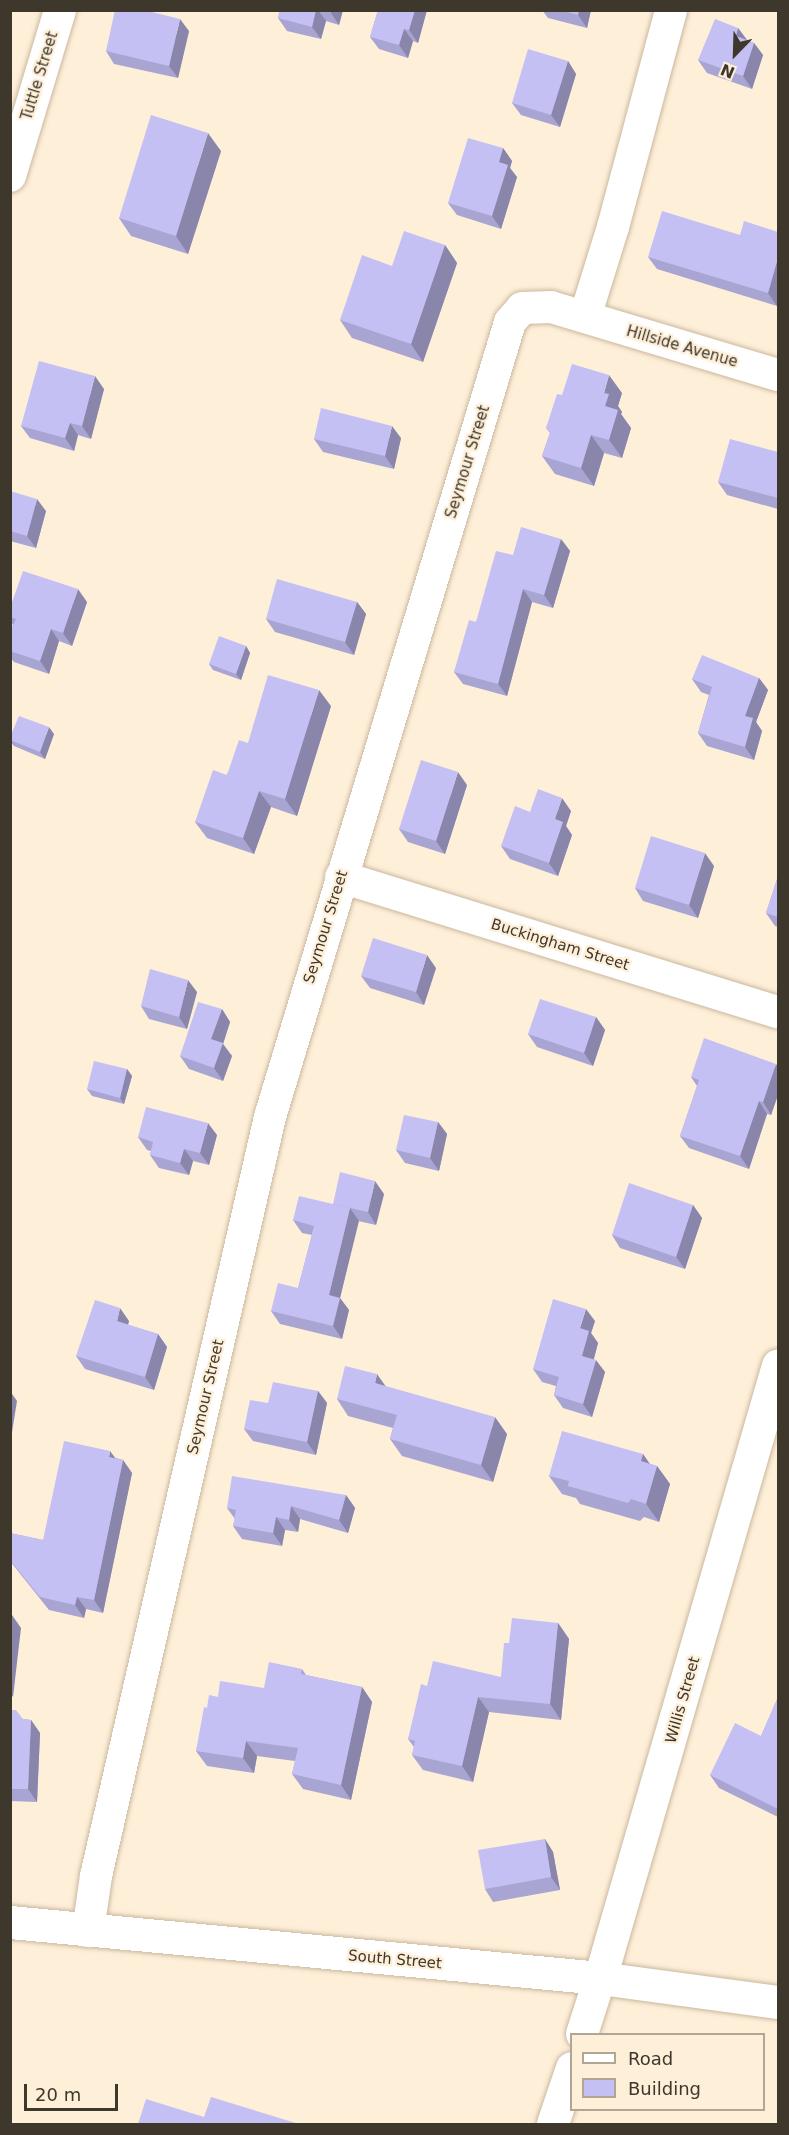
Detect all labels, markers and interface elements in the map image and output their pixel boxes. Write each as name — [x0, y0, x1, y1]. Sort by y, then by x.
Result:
north arrow — [705, 24, 765, 84]
street label: Tuttle Street — [18, 29, 62, 123]
text: N — [718, 60, 738, 82]
street label: Hillside Avenue — [624, 322, 740, 372]
street label: Seymour Street — [442, 403, 494, 521]
street label: Seymour Street — [300, 868, 352, 986]
street label: Buckingham Street — [489, 915, 631, 975]
street label: Seymour Street — [184, 1338, 228, 1456]
street label: Willis Street — [662, 1655, 704, 1745]
street label: South Street — [347, 1947, 443, 1973]
legend — [570, 2033, 765, 2111]
text: Road — [628, 2048, 673, 2069]
scale bar — [27, 2072, 122, 2110]
text: Building — [628, 2078, 701, 2099]
text: 20 m — [35, 2084, 81, 2105]

